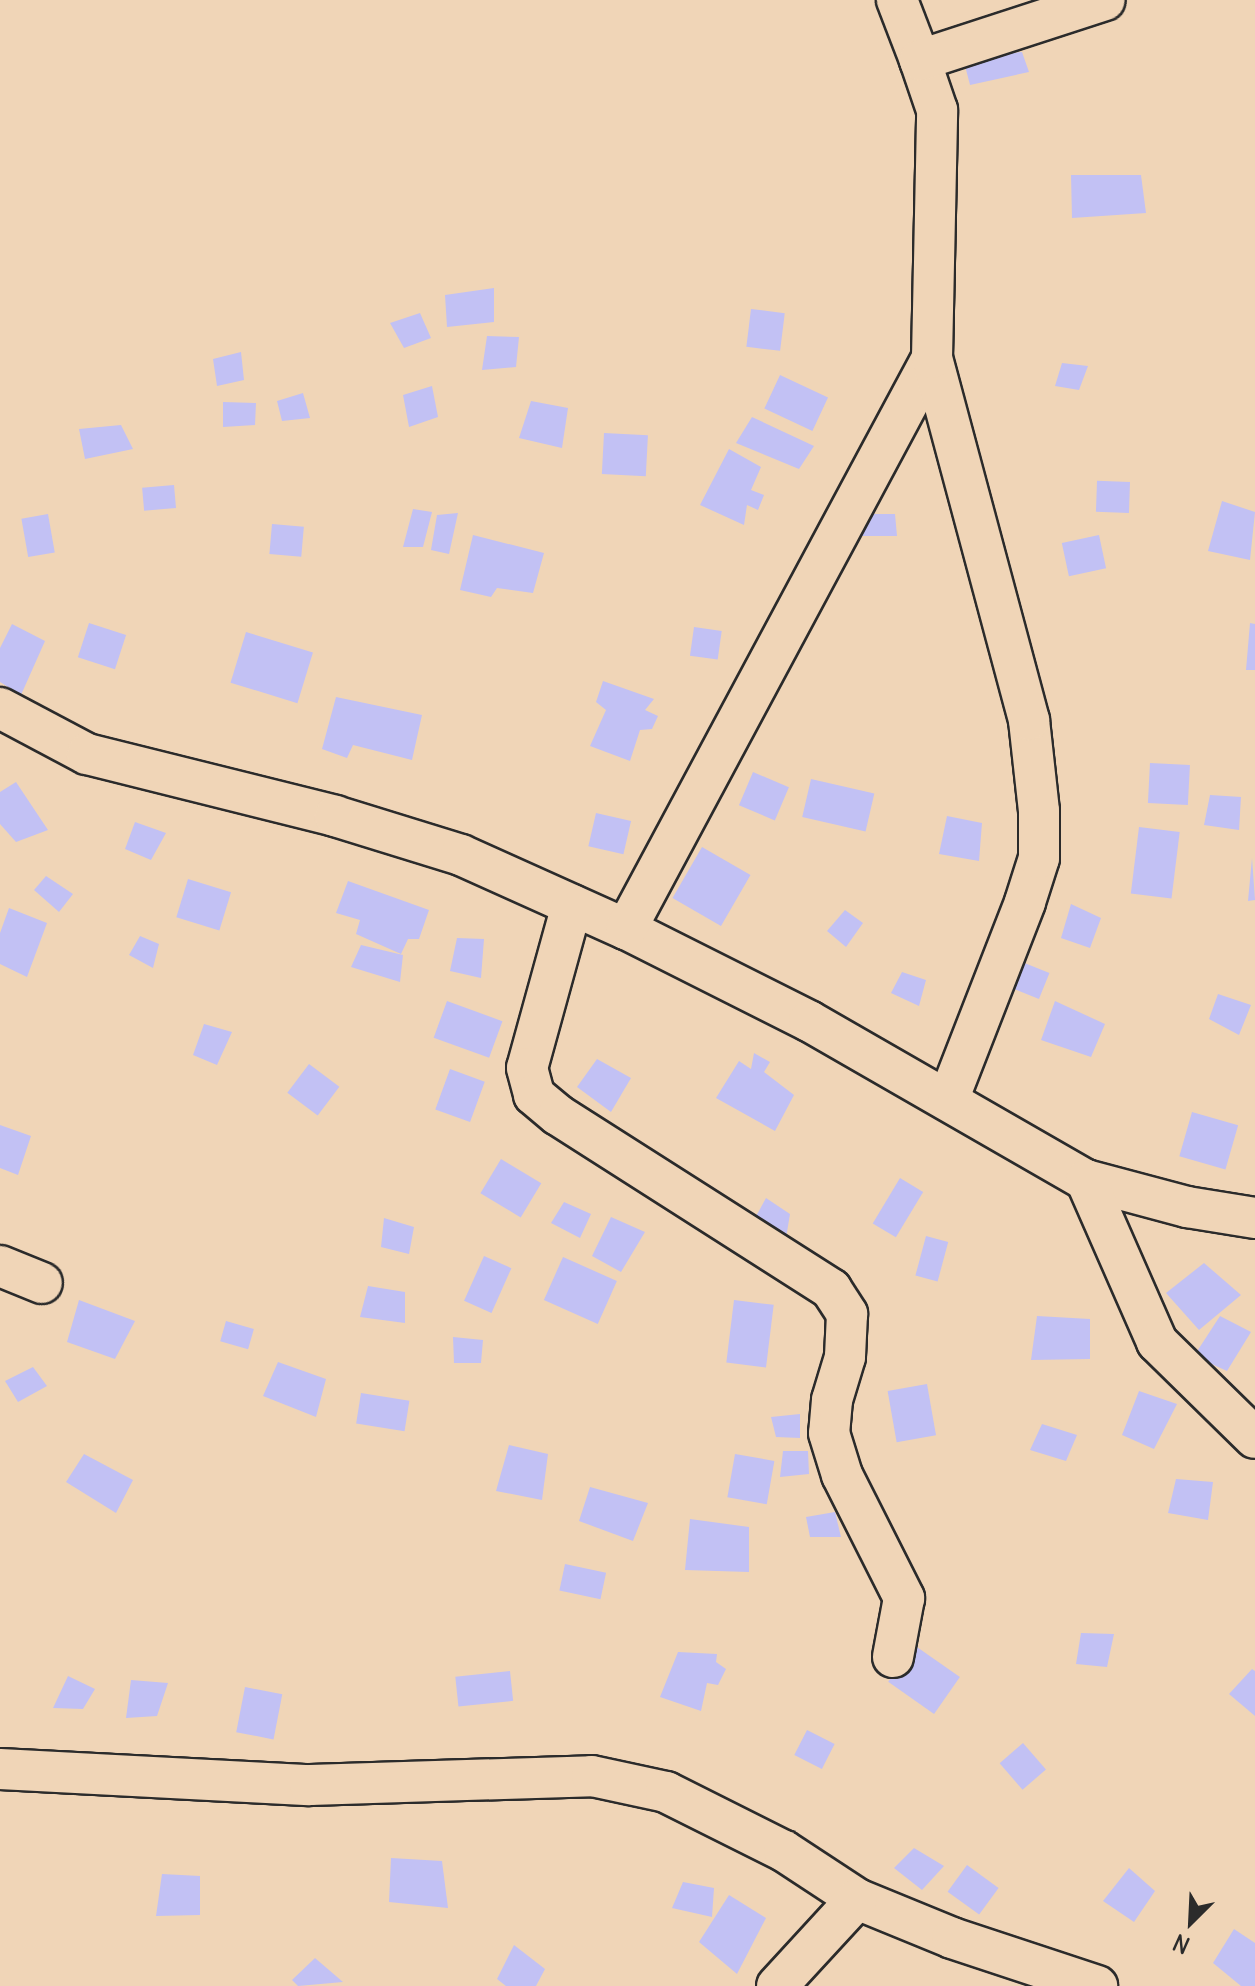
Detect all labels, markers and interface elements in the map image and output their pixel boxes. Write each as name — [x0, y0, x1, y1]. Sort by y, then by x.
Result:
north arrow — [1151, 1882, 1231, 1962]
text: N — [1169, 1928, 1194, 1960]

